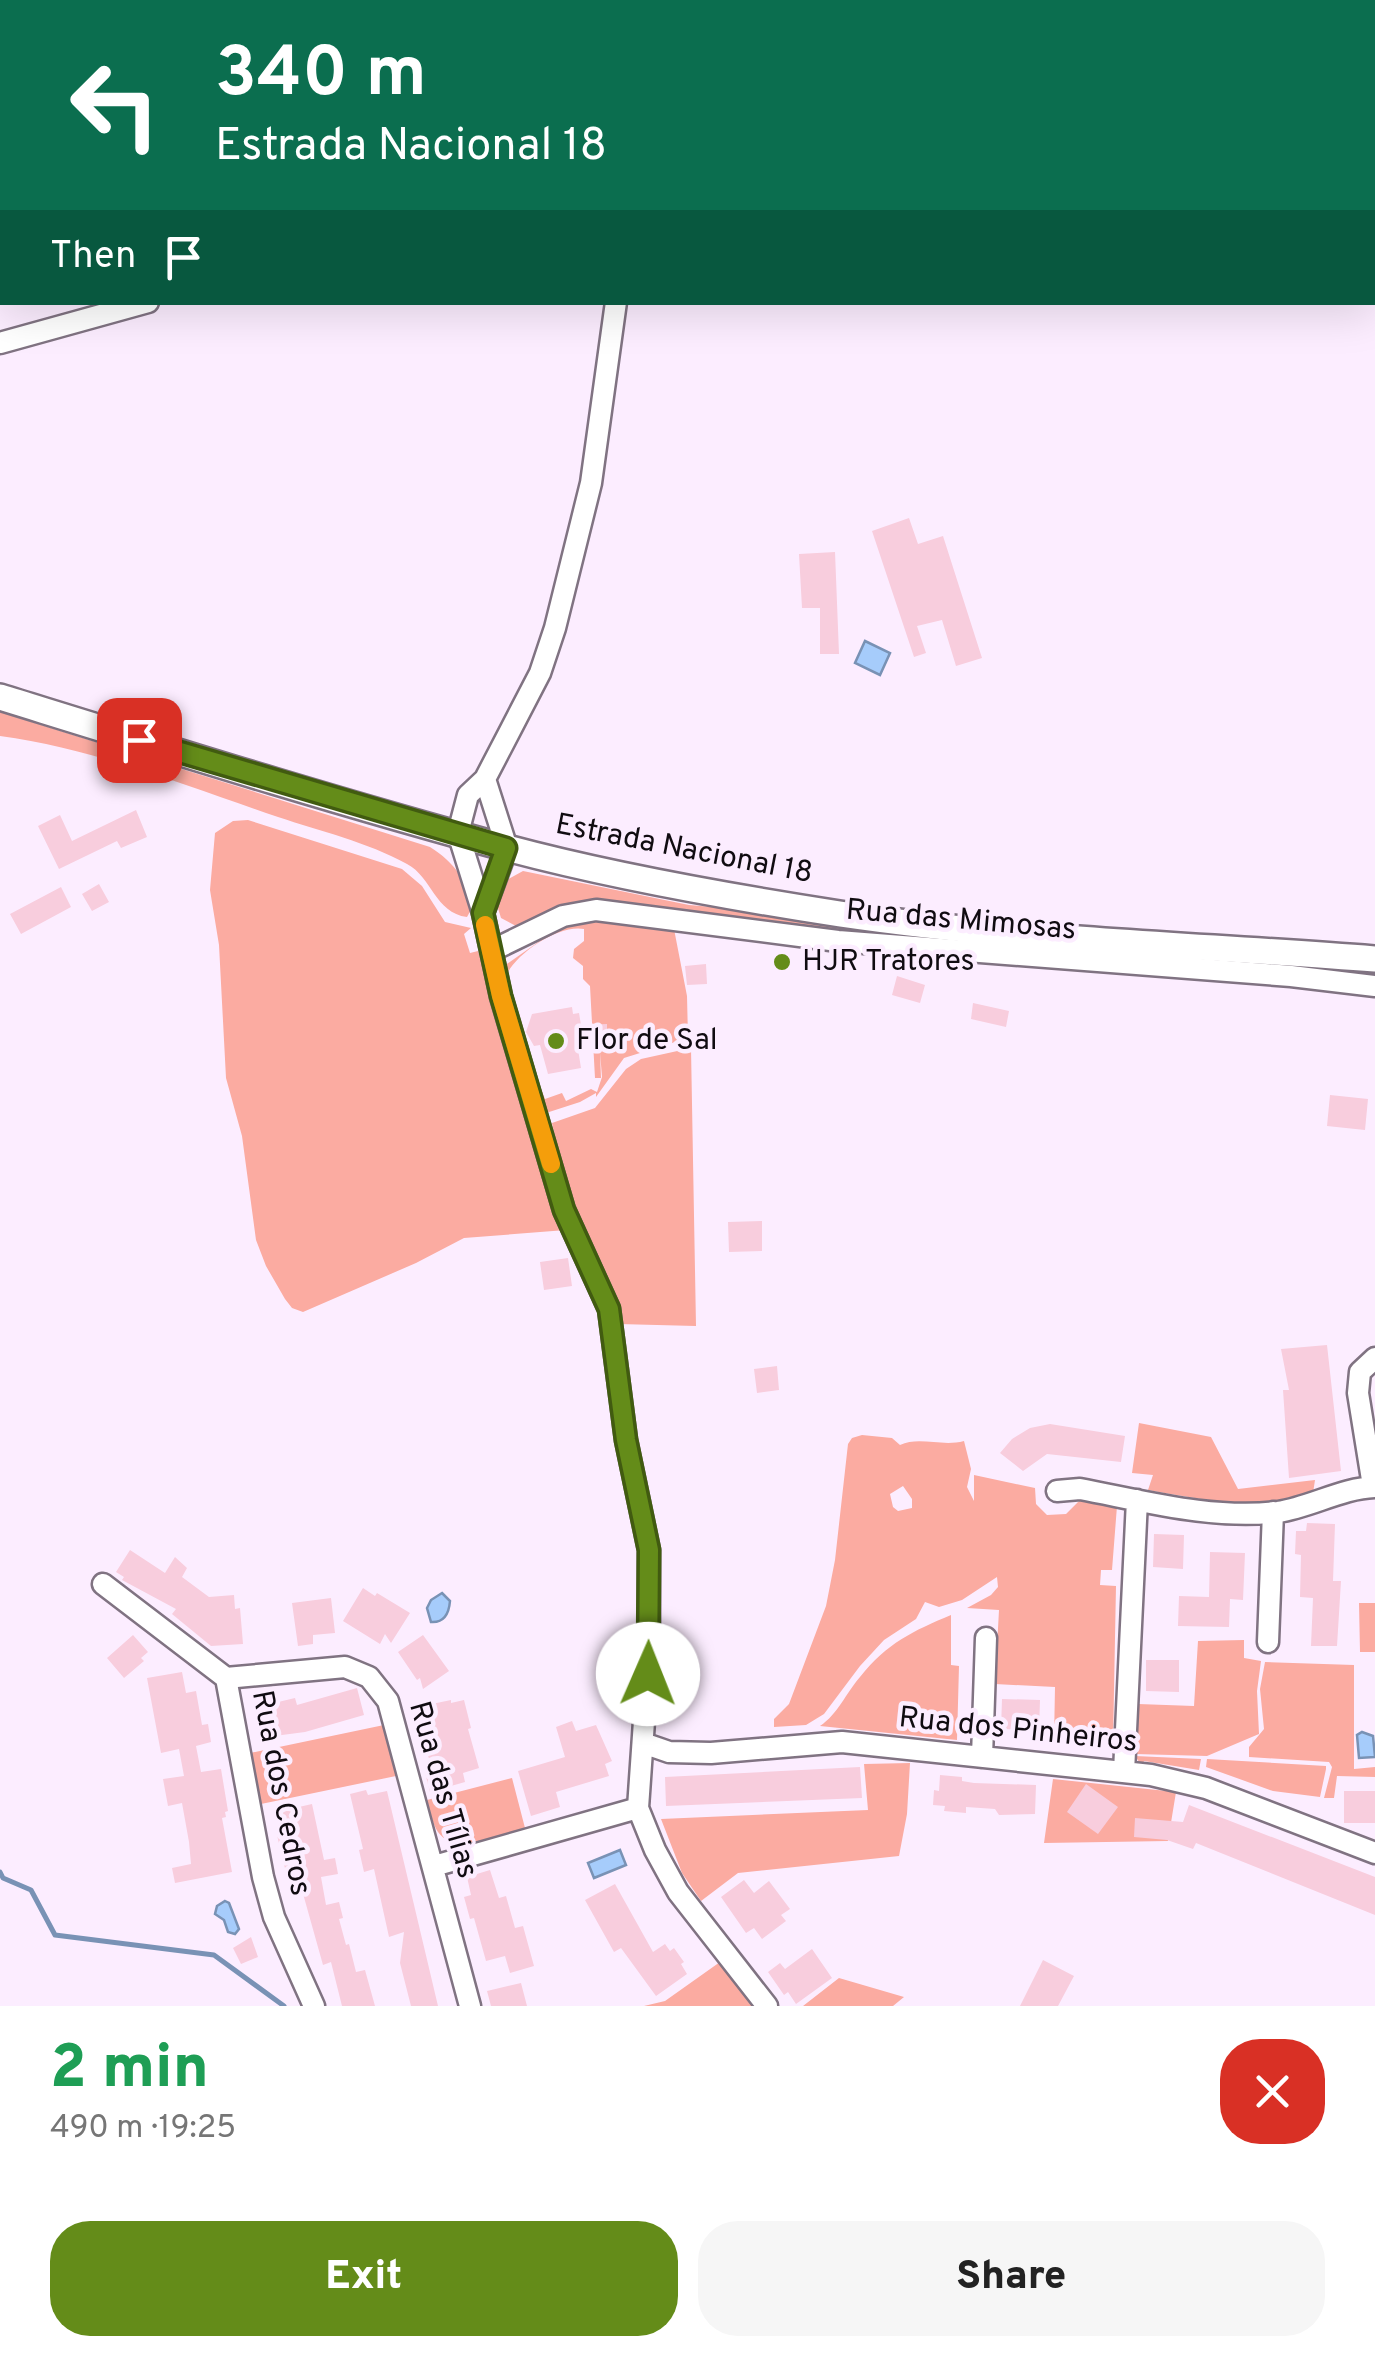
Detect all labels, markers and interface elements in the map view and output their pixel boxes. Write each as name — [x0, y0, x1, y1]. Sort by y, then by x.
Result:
text: 340 m — [215, 32, 427, 121]
icon: left — [50, 40, 180, 170]
text: Estrada Nacional 18 — [215, 119, 607, 176]
icon: arrive — [156, 230, 211, 285]
text: Then — [50, 233, 136, 282]
pin — [97, 698, 182, 783]
icon: arrive — [112, 713, 167, 768]
street label: Estrada Nacional 18 — [552, 807, 816, 893]
street label: Rua das Mimosas — [844, 893, 1078, 949]
place label: HJR Tratores — [802, 944, 975, 981]
marker: HJR Tratores — [771, 951, 793, 973]
place label: Flor de Sal — [576, 1023, 718, 1060]
marker: Flor de Sal — [545, 1030, 567, 1052]
position arrow — [596, 1622, 700, 1726]
street label: Rua dos Cedros — [242, 1687, 318, 1899]
street label: Rua das Tílias — [399, 1697, 485, 1883]
street label: Rua dos Pinheiros — [897, 1700, 1139, 1762]
text: 2 min — [50, 2033, 209, 2109]
button: close — [1220, 2039, 1325, 2144]
text: 490 m · 19:25 — [50, 2109, 236, 2149]
button: Exit — [50, 2221, 678, 2336]
button: Share — [698, 2221, 1325, 2336]

